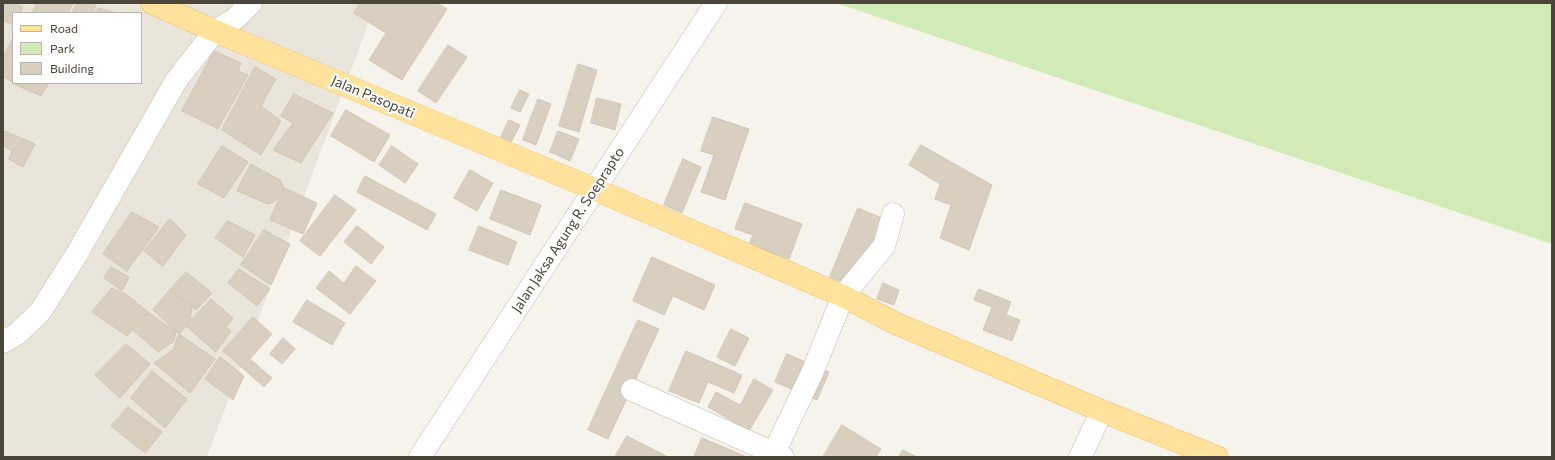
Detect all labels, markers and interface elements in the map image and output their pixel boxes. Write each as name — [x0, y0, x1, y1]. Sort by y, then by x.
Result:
legend — [12, 12, 142, 84]
text: Road — [50, 21, 78, 35]
text: Park — [50, 41, 75, 55]
text: Building — [50, 61, 94, 75]
street label: Jalan Pasopati — [329, 72, 417, 122]
street label: Jalan Jaksa Agung R. Soeprapto — [508, 144, 628, 316]

